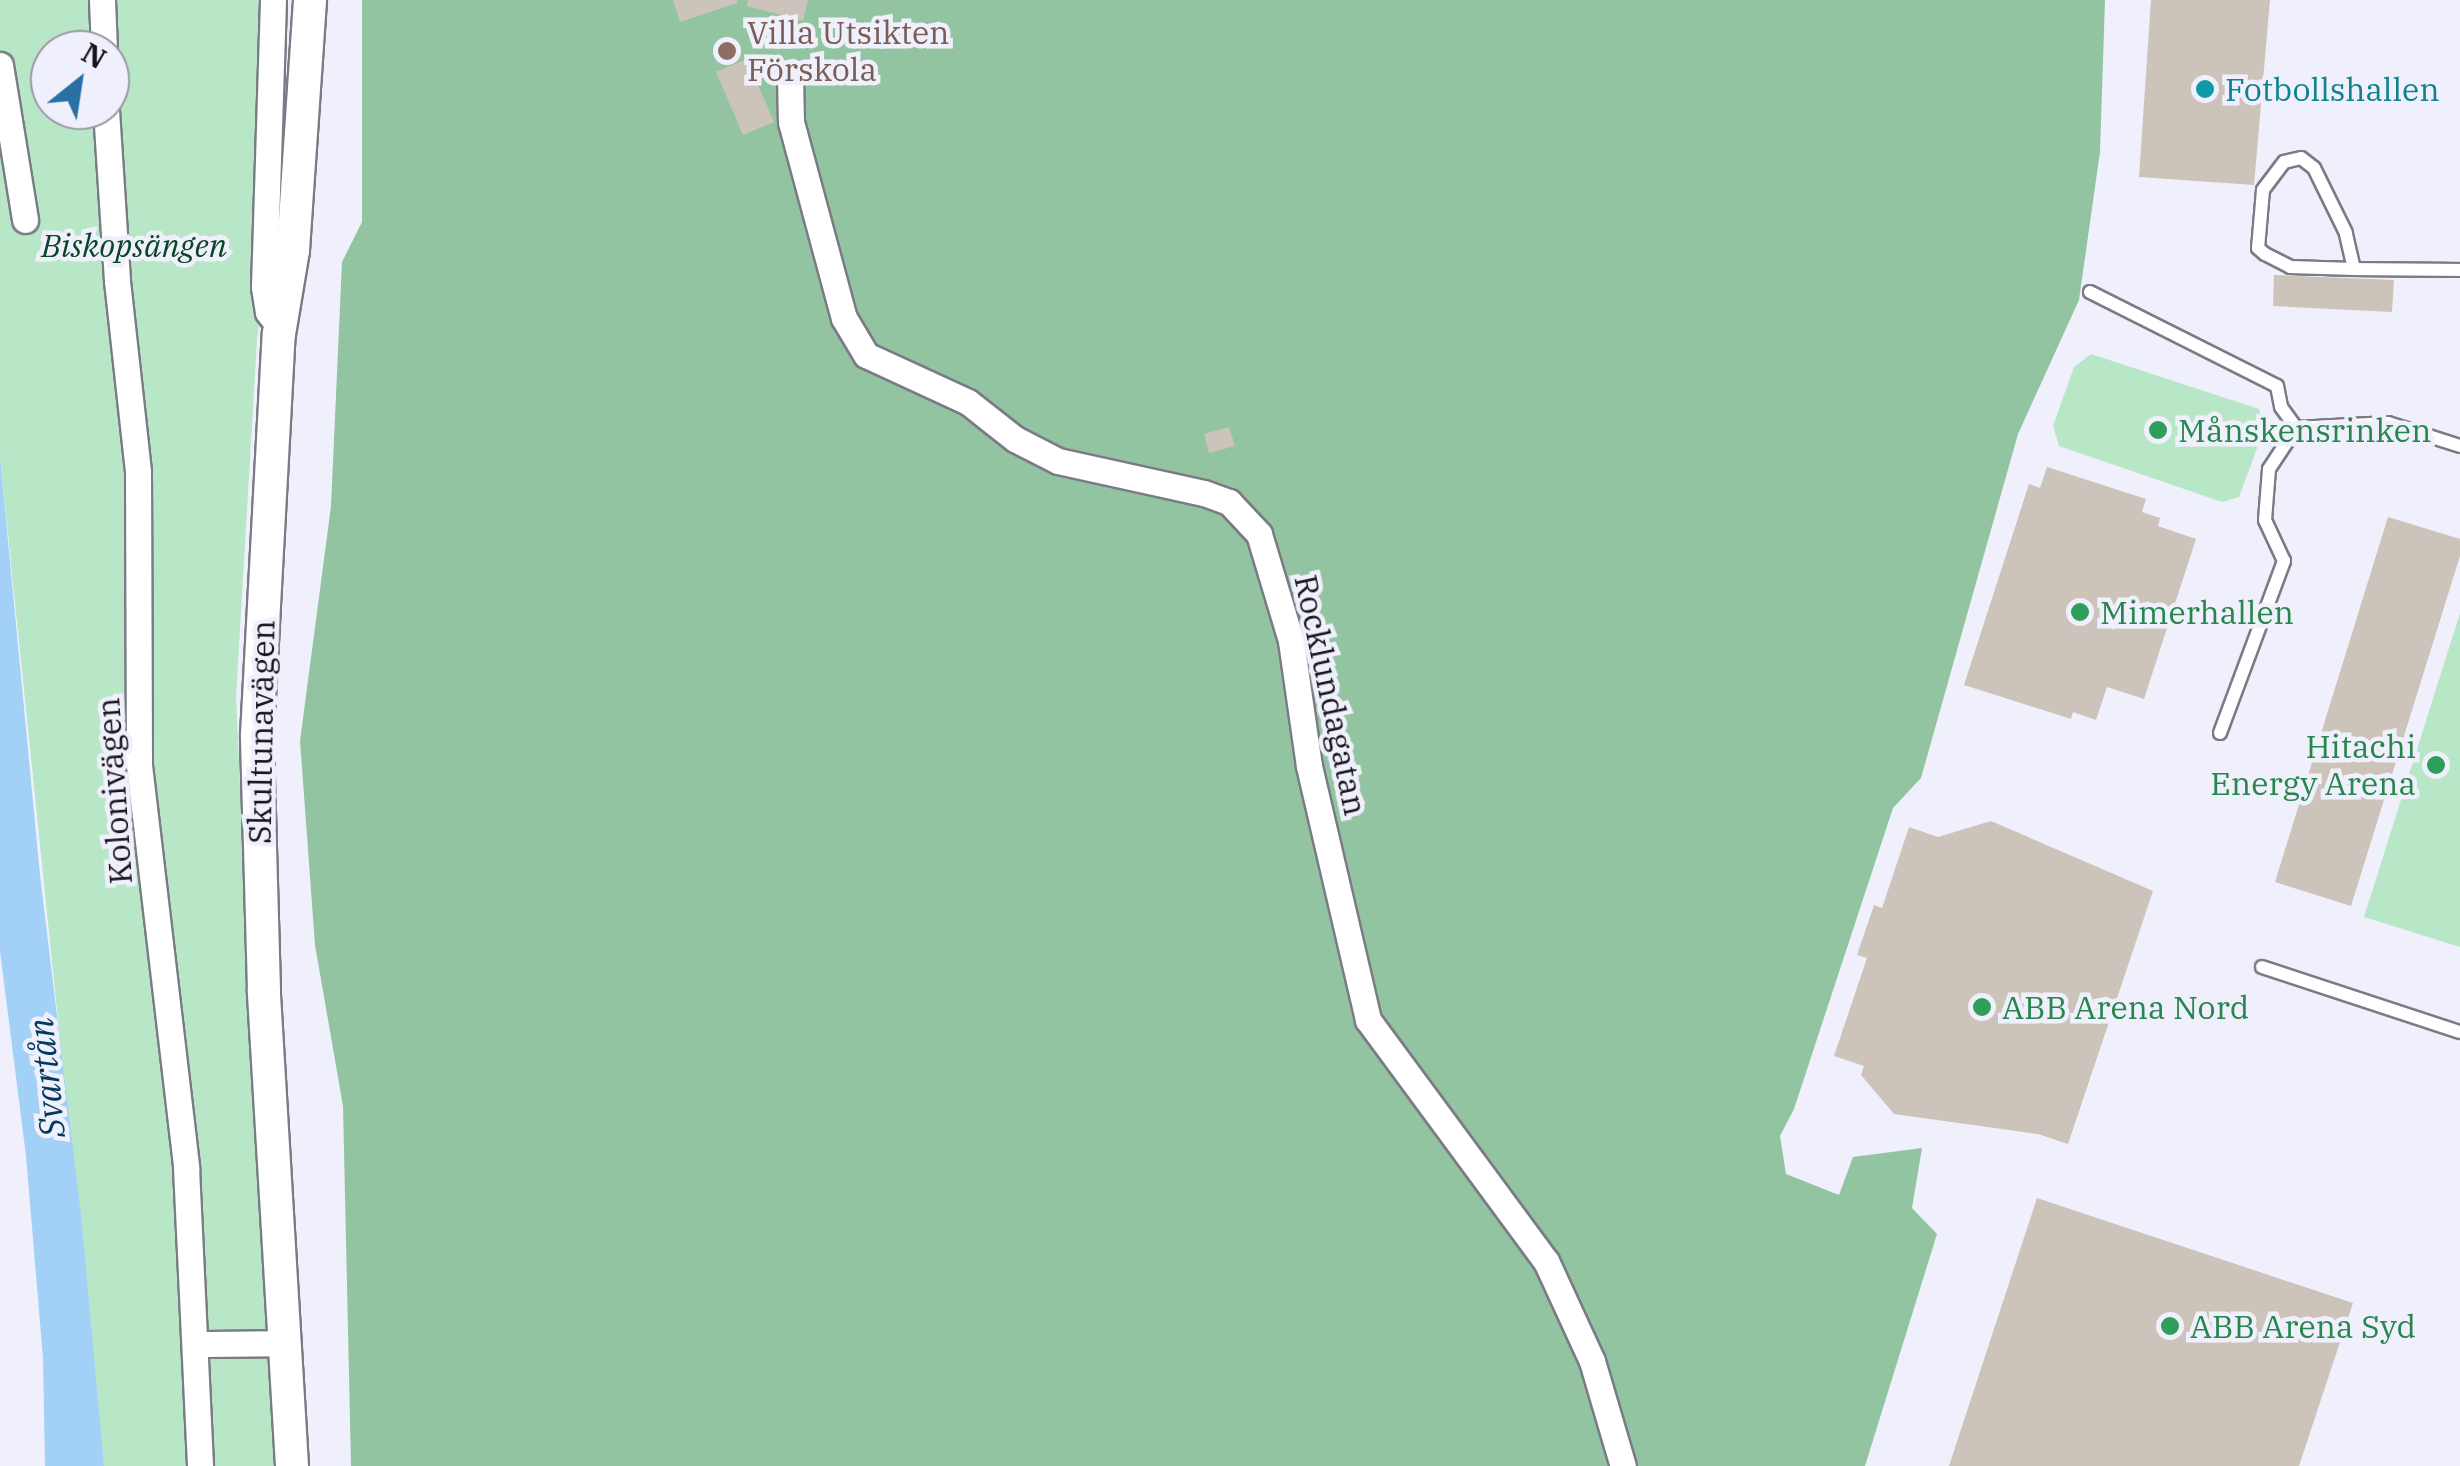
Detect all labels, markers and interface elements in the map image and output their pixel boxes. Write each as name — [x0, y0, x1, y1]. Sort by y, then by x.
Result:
place label: Villa Utsikten Förskola — [747, 14, 950, 89]
north arrow — [30, 30, 130, 130]
text: N — [75, 34, 113, 77]
marker: Villa Utsikten Förskola — [716, 40, 738, 62]
place label: Fotbollshallen — [2225, 70, 2440, 108]
marker: Fotbollshallen — [2194, 78, 2216, 100]
park label: Biskopsängen — [41, 226, 227, 264]
place label: Månskensrinken — [2178, 411, 2431, 449]
marker: Månskensrinken — [2147, 419, 2169, 441]
street label: Rocklundagatan — [1287, 571, 1375, 819]
place label: Mimerhallen — [2100, 593, 2294, 631]
marker: Mimerhallen — [2069, 601, 2091, 623]
street label: Skultunavägen — [240, 620, 282, 844]
street label: Kolonivägen — [88, 696, 140, 886]
place label: Hitachi Energy Arena — [2210, 728, 2416, 803]
marker: Hitachi Energy Arena — [2425, 754, 2447, 776]
place label: ABB Arena Nord — [2002, 988, 2249, 1026]
marker: ABB Arena Nord — [1971, 996, 1993, 1018]
water label: Svartån — [19, 1016, 73, 1140]
place label: ABB Arena Syd — [2190, 1307, 2416, 1345]
marker: ABB Arena Syd — [2159, 1315, 2181, 1337]

